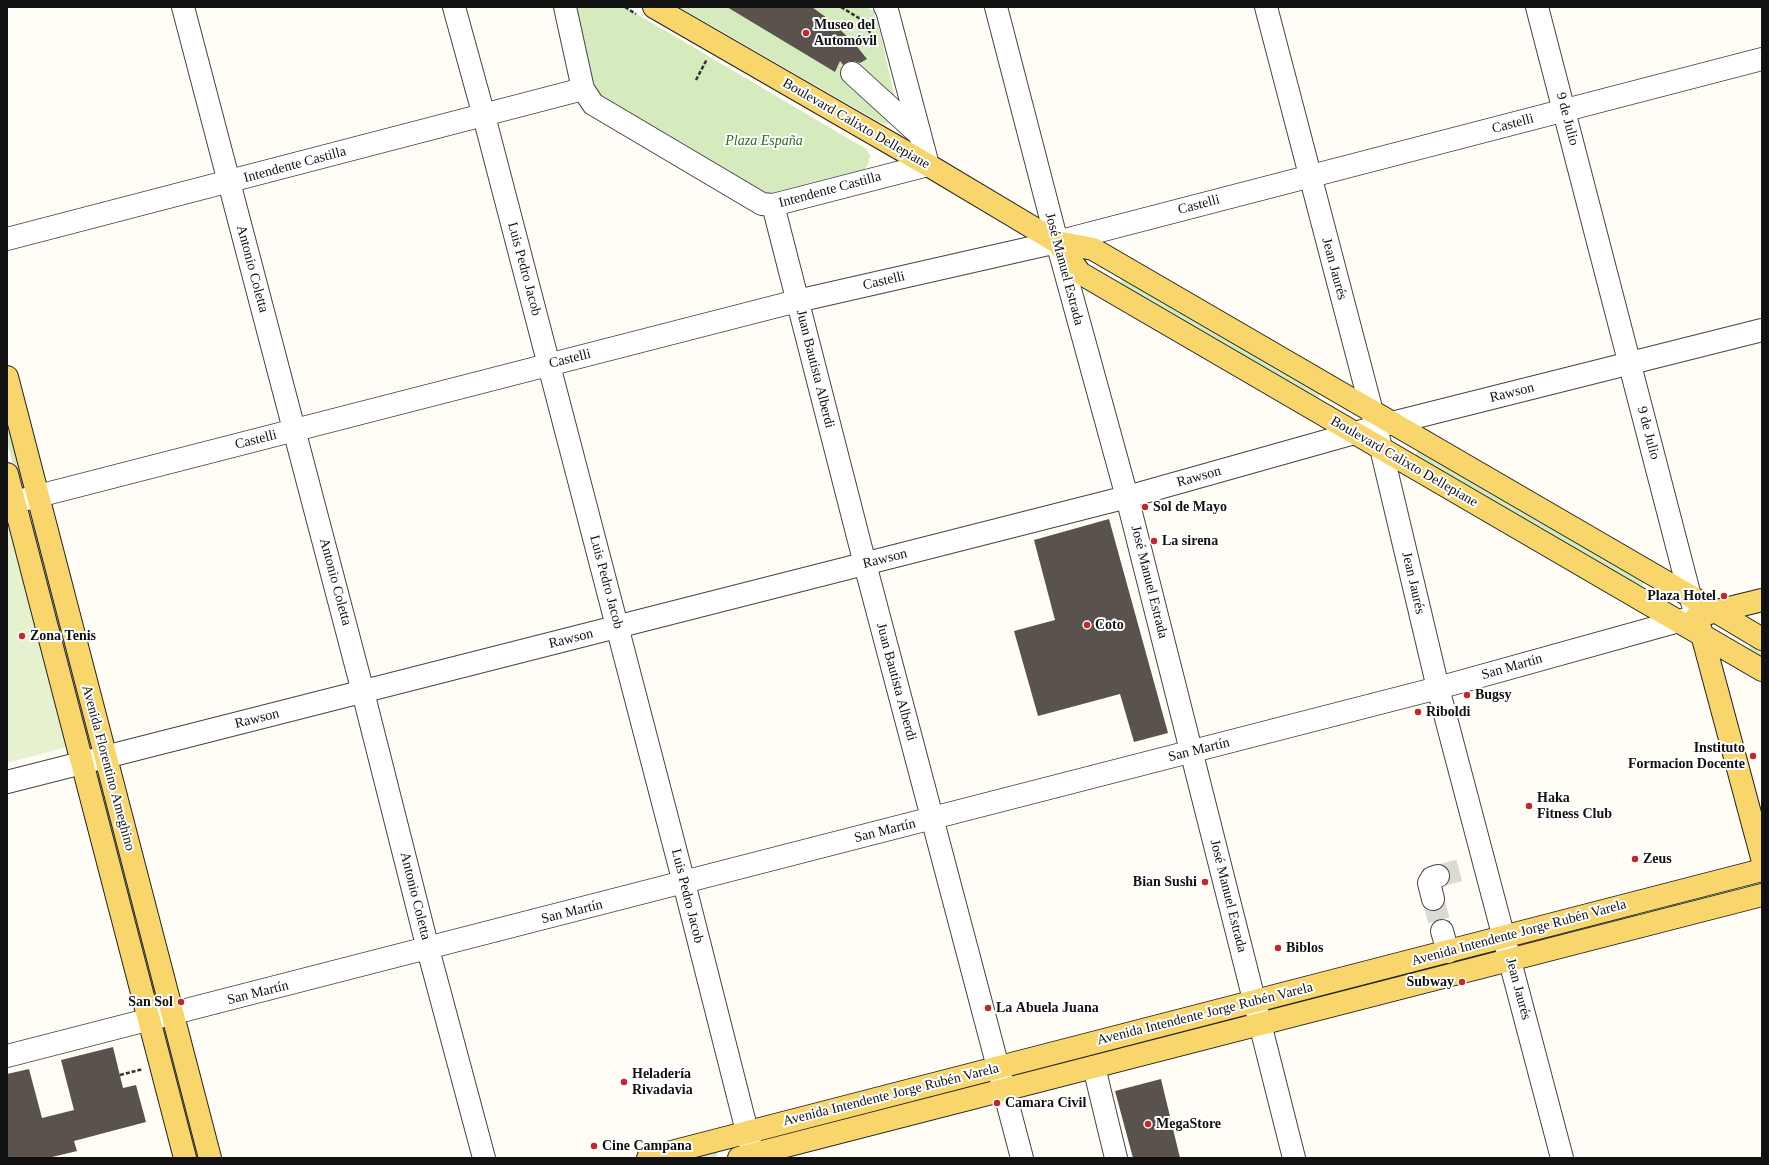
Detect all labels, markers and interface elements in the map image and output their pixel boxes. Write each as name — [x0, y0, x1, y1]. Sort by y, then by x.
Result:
place label: Museo del Automóvil — [814, 17, 877, 50]
marker: Museo del Automóvil — [801, 28, 811, 38]
street label: Boulevard Calixto Dellepiane — [779, 75, 933, 173]
street label: 9 de Julio — [1552, 91, 1582, 147]
street label: Castelli — [1490, 110, 1536, 138]
park label: Plaza España — [725, 133, 803, 149]
street label: Intendente Castilla — [242, 143, 348, 187]
street label: Intendente Castilla — [777, 168, 883, 212]
street label: Castelli — [1176, 191, 1222, 219]
street label: José Manuel Estrada — [1041, 211, 1087, 327]
street label: Luis Pedro Jacob — [503, 220, 545, 318]
street label: Antonio Coletta — [232, 223, 272, 315]
street label: Jean Jaurés — [1318, 236, 1350, 302]
street label: Castelli — [861, 268, 907, 294]
street label: Juan Bautista Alberdi — [792, 308, 838, 430]
street label: Castelli — [547, 346, 593, 372]
street label: Rawson — [1488, 379, 1536, 407]
street label: 9 de Julio — [1633, 405, 1663, 461]
street label: Boulevard Calixto Dellepiane — [1327, 413, 1481, 511]
street label: Castelli — [233, 427, 279, 453]
street label: Rawson — [1175, 463, 1223, 491]
place label: Sol de Mayo — [1153, 499, 1227, 515]
marker: Sol de Mayo — [1140, 502, 1150, 512]
street label: José Manuel Estrada — [1127, 524, 1171, 640]
street label: Luis Pedro Jacob — [585, 533, 627, 631]
place label: La sirena — [1162, 533, 1218, 549]
street label: Antonio Coletta — [315, 536, 355, 628]
marker: La sirena — [1149, 536, 1159, 546]
street label: Rawson — [861, 545, 909, 573]
street label: Jean Jaurés — [1398, 550, 1428, 616]
place label: Plaza Hotel — [1647, 588, 1716, 604]
marker: Plaza Hotel — [1719, 591, 1729, 601]
place label: Coto — [1095, 617, 1124, 633]
marker: Coto — [1082, 620, 1092, 630]
street label: Juan Bautista Alberdi — [872, 621, 920, 743]
street label: Rawson — [547, 625, 595, 653]
place label: Zona Tenis — [30, 628, 96, 644]
marker: Zona Tenis — [17, 631, 27, 641]
street label: San Martín — [1480, 650, 1544, 684]
street label: Avenida Florentino Ameghino — [78, 683, 138, 853]
place label: Bugsy — [1475, 687, 1512, 703]
marker: Bugsy — [1462, 690, 1472, 700]
place label: Riboldi — [1426, 704, 1470, 720]
street label: Rawson — [233, 705, 281, 733]
marker: Riboldi — [1413, 707, 1423, 717]
street label: San Martín — [1167, 734, 1231, 766]
place label: Instituto Formacion Docente — [1628, 740, 1745, 772]
marker: Instituto Formacion Docente — [1748, 751, 1758, 761]
place label: Haka Fitness Club — [1537, 790, 1612, 822]
marker: Haka Fitness Club — [1524, 801, 1534, 811]
street label: San Martín — [853, 815, 917, 847]
street label: José Manuel Estrada — [1206, 838, 1250, 954]
street label: Luis Pedro Jacob — [667, 847, 707, 945]
street label: Antonio Coletta — [396, 850, 434, 942]
place label: Zeus — [1643, 851, 1672, 867]
marker: Zeus — [1630, 854, 1640, 864]
place label: Bian Sushi — [1133, 874, 1197, 890]
marker: Bian Sushi — [1200, 877, 1210, 887]
street label: San Martín — [540, 896, 604, 928]
street label: Avenida Intendente Jorge Rubén Varela — [1410, 896, 1628, 970]
place label: Biblos — [1286, 940, 1323, 956]
marker: Biblos — [1273, 943, 1283, 953]
street label: Jean Jaurés — [1502, 956, 1534, 1022]
place label: Subway — [1407, 974, 1454, 990]
street label: San Martín — [226, 977, 290, 1009]
marker: Subway — [1457, 977, 1467, 987]
street label: Avenida Intendente Jorge Rubén Varela — [1095, 979, 1315, 1049]
place label: San Sol — [128, 994, 173, 1010]
marker: San Sol — [176, 997, 186, 1007]
place label: La Abuela Juana — [996, 1000, 1099, 1016]
marker: La Abuela Juana — [983, 1003, 993, 1013]
street label: Avenida Intendente Jorge Rubén Varela — [781, 1060, 1001, 1130]
place label: Heladería Rivadavia — [632, 1066, 693, 1098]
marker: Heladería Rivadavia — [619, 1077, 629, 1087]
place label: Camara Civil — [1005, 1095, 1086, 1111]
marker: Camara Civil — [992, 1098, 1002, 1108]
place label: MegaStore — [1156, 1116, 1221, 1132]
marker: MegaStore — [1143, 1119, 1153, 1129]
place label: Cine Campana — [602, 1138, 692, 1154]
marker: Cine Campana — [589, 1141, 599, 1151]

